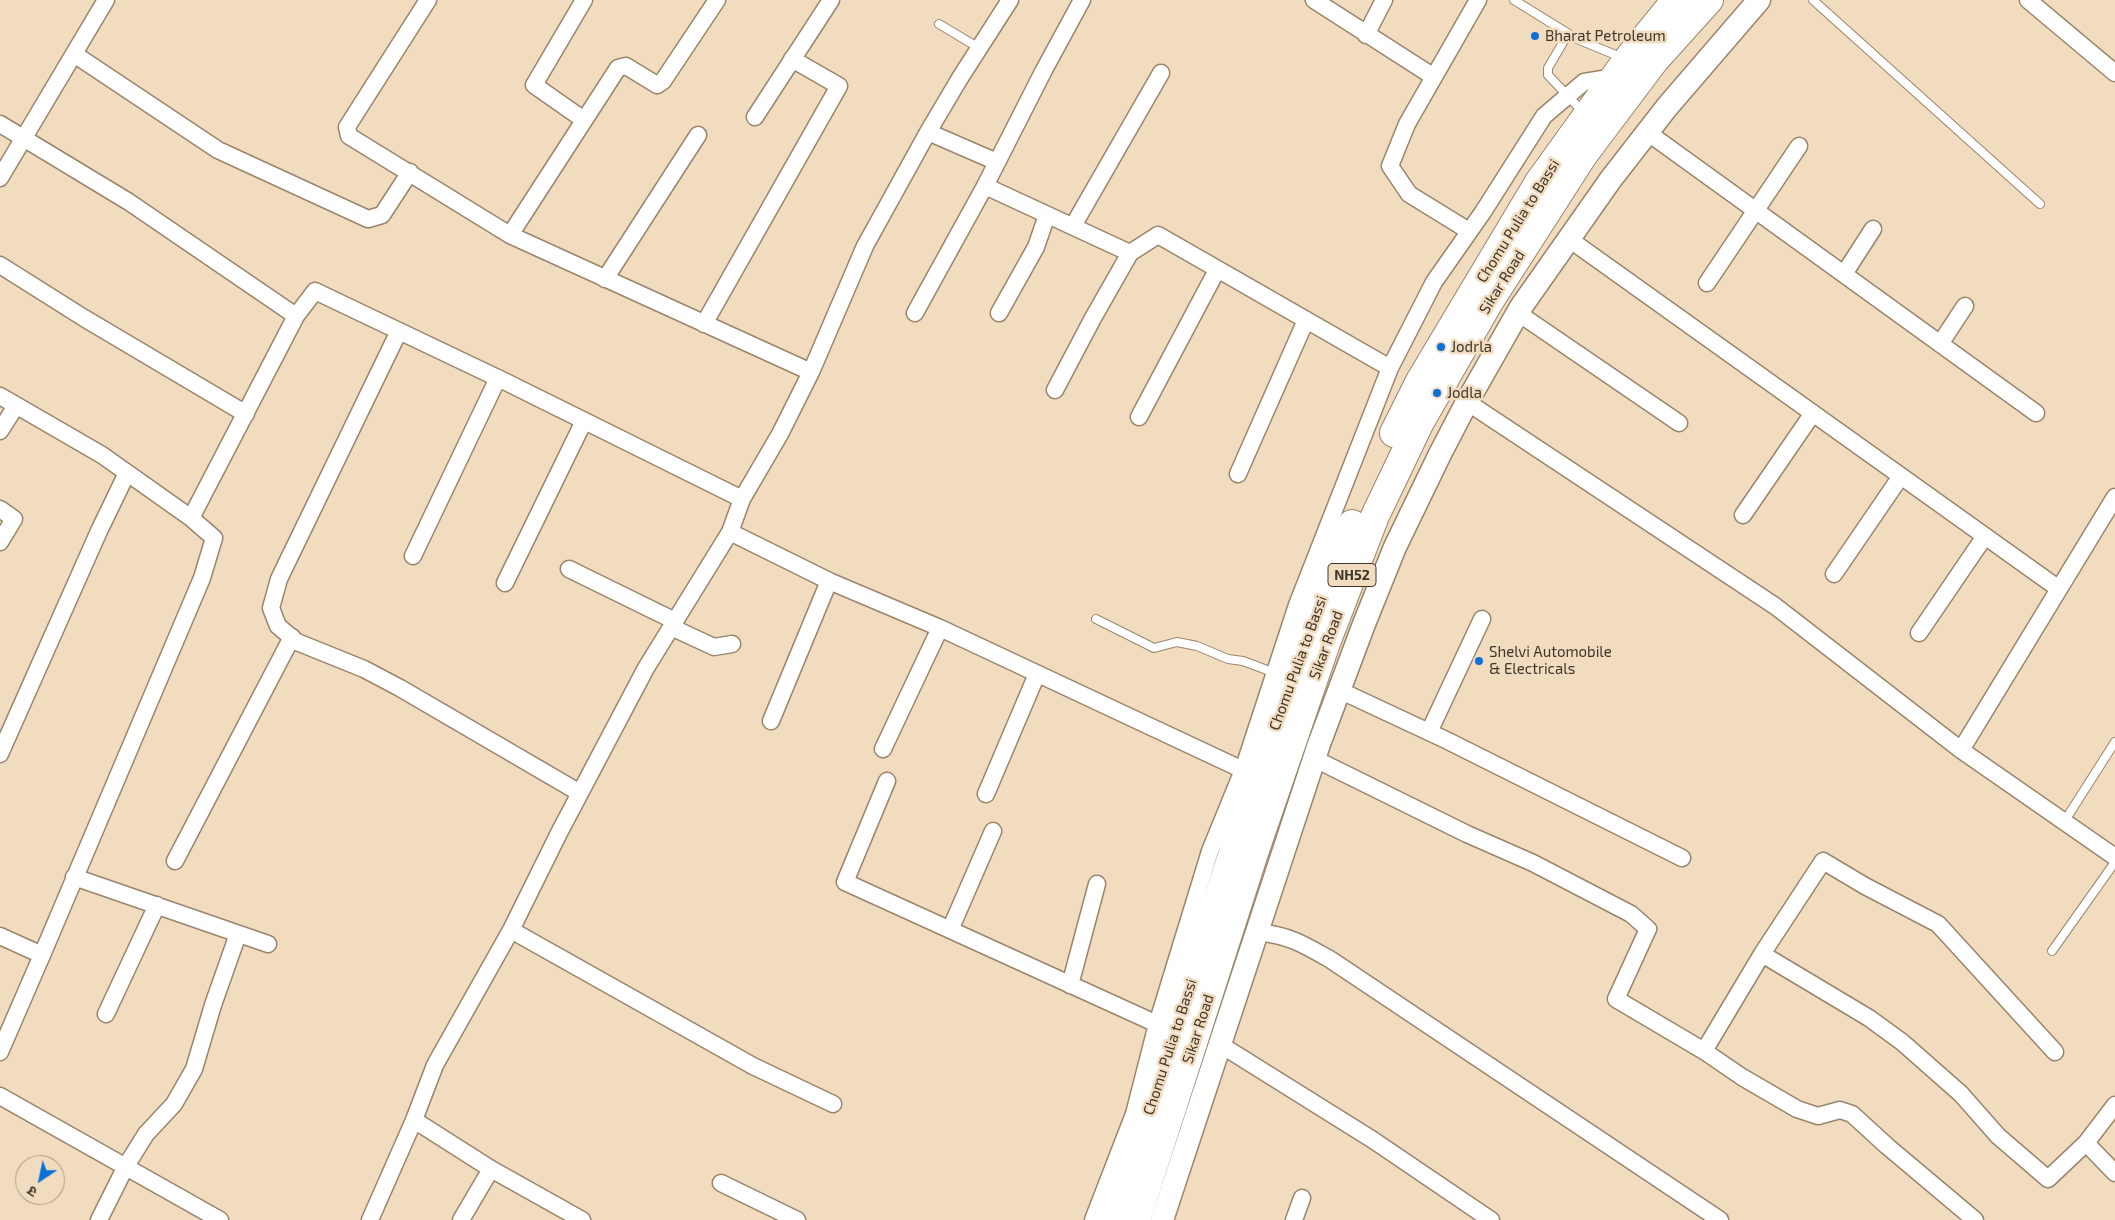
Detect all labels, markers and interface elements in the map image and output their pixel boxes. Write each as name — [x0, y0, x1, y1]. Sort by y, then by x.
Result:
place label: Bharat Petroleum — [1545, 27, 1666, 45]
marker: Bharat Petroleum — [1529, 30, 1541, 42]
street label: Chomu Pulia to Bassi — [1473, 156, 1563, 286]
street label: Sikar Road — [1475, 247, 1529, 317]
place label: Jodrla — [1451, 338, 1492, 356]
marker: Jodrla — [1435, 341, 1447, 353]
place label: Jodla — [1447, 384, 1482, 402]
marker: Jodla — [1431, 387, 1443, 399]
road number: NH52 — [1328, 564, 1376, 586]
street label: Chomu Pulia to Bassi — [1265, 593, 1331, 733]
street label: Sikar Road — [1305, 608, 1347, 682]
place label: Shelvi Automobile & Electricals — [1489, 643, 1612, 678]
marker: Shelvi Automobile & Electricals — [1473, 655, 1485, 667]
street label: Chomu Pulia to Bassi — [1139, 977, 1201, 1117]
street label: Sikar Road — [1178, 992, 1218, 1066]
north arrow — [15, 1155, 65, 1205]
text: उ — [24, 1183, 40, 1201]

